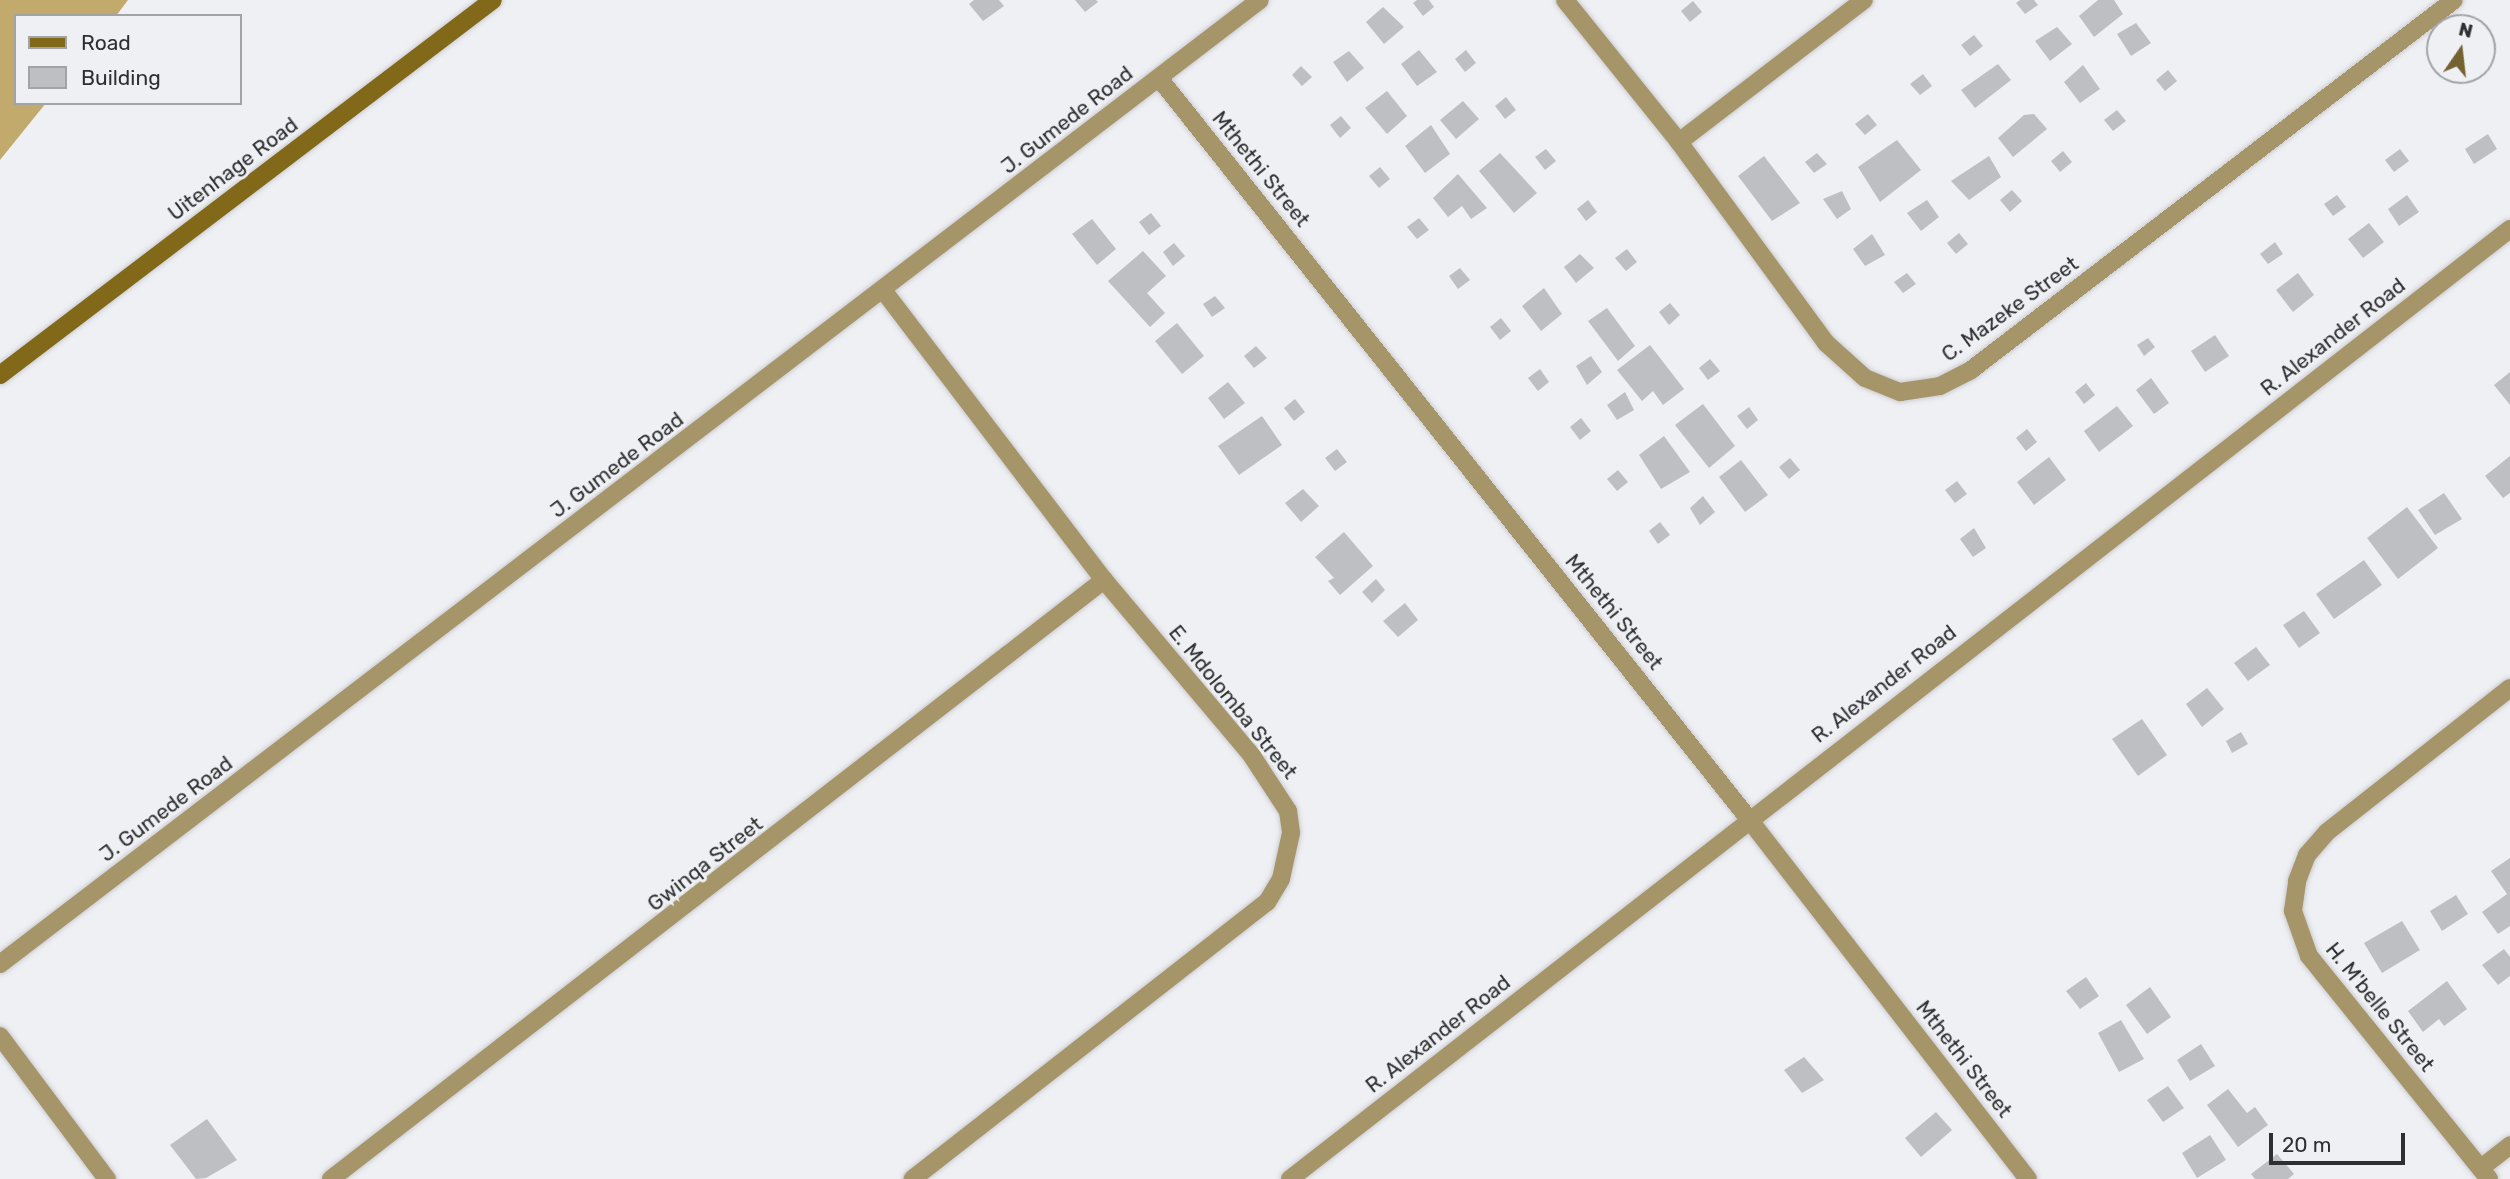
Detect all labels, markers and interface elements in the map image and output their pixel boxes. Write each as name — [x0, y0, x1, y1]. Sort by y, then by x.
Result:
legend — [14, 14, 242, 105]
north arrow — [2426, 14, 2496, 84]
text: N — [2456, 17, 2475, 43]
text: Road — [81, 30, 131, 55]
street label: J. Gumede Road — [996, 61, 1138, 179]
text: Building — [81, 65, 161, 90]
street label: Mthethi Street — [1207, 106, 1315, 232]
street label: Uitenhage Road — [163, 112, 303, 226]
street label: C. Mazeke Street — [1937, 251, 2083, 367]
street label: R. Alexander Road — [2255, 272, 2411, 402]
street label: J. Gumede Road — [546, 407, 688, 523]
street label: Mthethi Street — [1560, 549, 1668, 675]
street label: R. Alexander Road — [1806, 619, 1962, 749]
street label: E. Mdolomba Street — [1163, 620, 1303, 784]
street label: J. Gumede Road — [95, 751, 237, 867]
street label: Gwinqa Street — [643, 811, 767, 917]
street label: H. M'belle Street — [2320, 937, 2440, 1077]
street label: R. Alexander Road — [1360, 969, 1516, 1099]
street label: Mthethi Street — [1911, 996, 2017, 1122]
scale bar — [2272, 1120, 2408, 1164]
text: 20 m — [2282, 1132, 2331, 1157]

